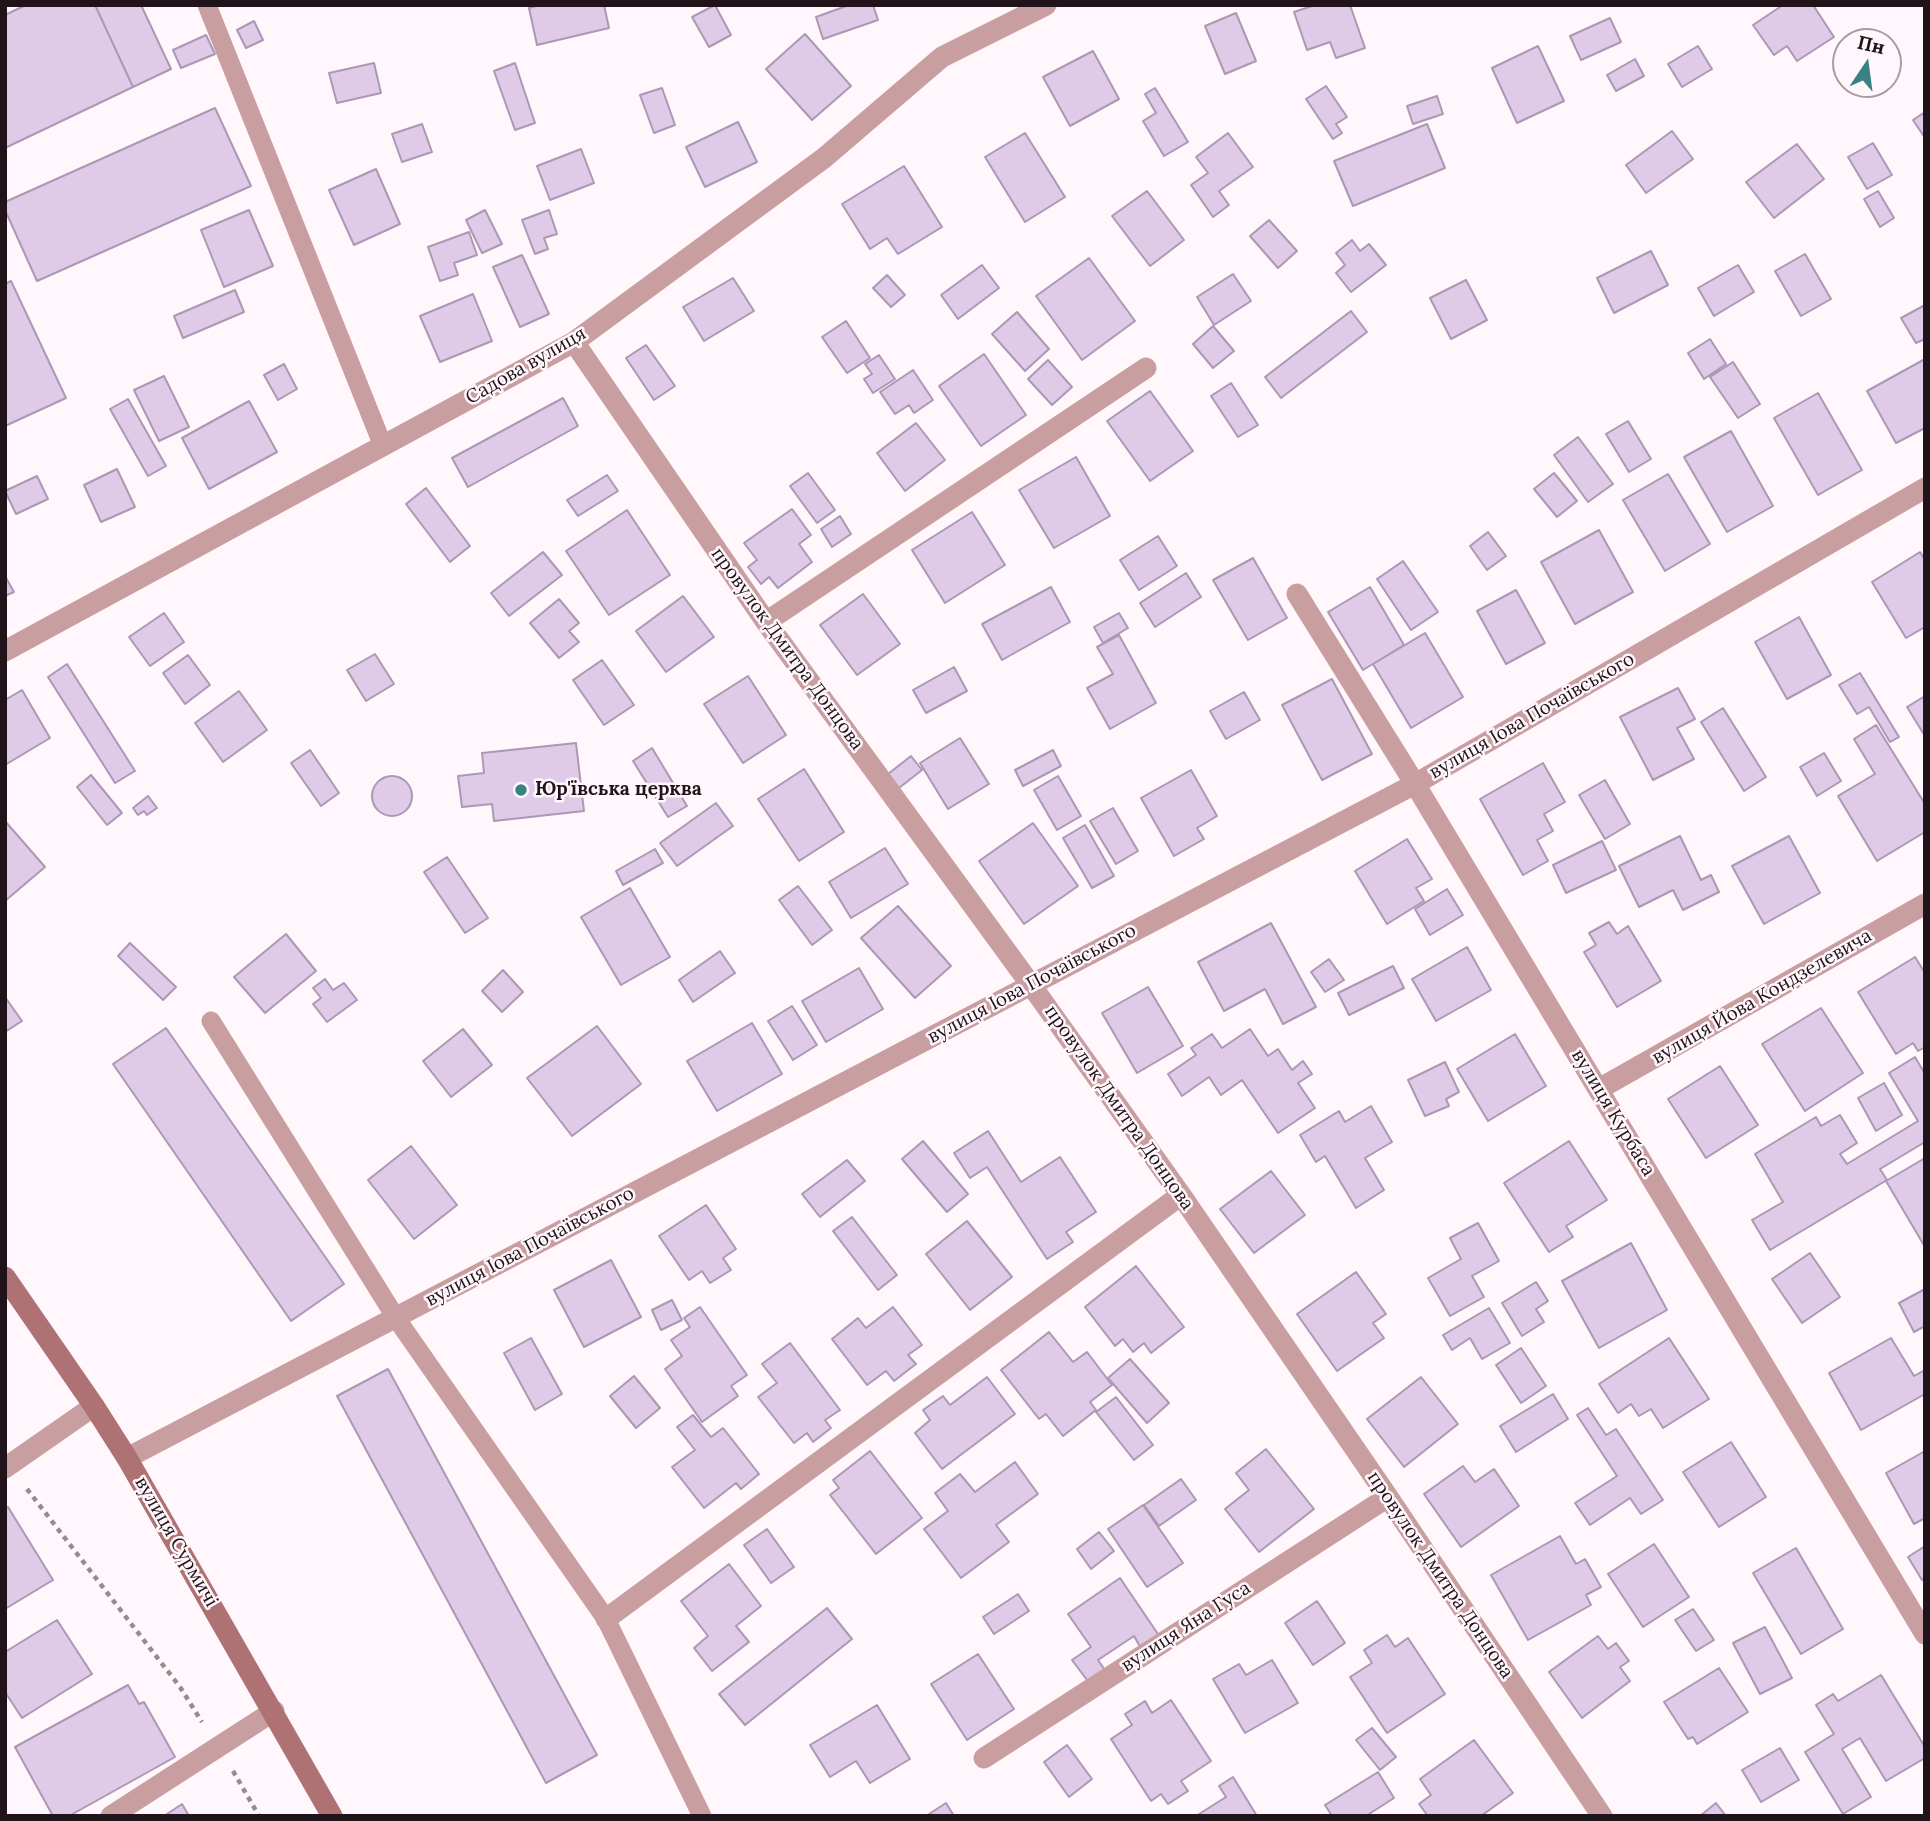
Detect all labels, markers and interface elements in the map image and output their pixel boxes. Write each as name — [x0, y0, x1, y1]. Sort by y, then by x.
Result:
north arrow — [1832, 28, 1902, 98]
text: Пн — [1855, 30, 1887, 59]
street label: Садова вулиця — [462, 322, 590, 410]
street label: провулок Дмитра Донцова — [706, 543, 868, 755]
street label: вулиця Іова Почаївського — [1425, 648, 1639, 784]
place label: Юр'ївська церква — [535, 779, 702, 801]
marker: Юр'ївська церква — [513, 782, 529, 798]
street label: вулиця Іова Почаївського — [924, 919, 1140, 1049]
street label: вулиця Йова Кондзелевича — [1648, 925, 1876, 1069]
street label: провулок Дмитра Донцова — [1039, 1001, 1199, 1215]
street label: вулиця Курбаса — [1566, 1045, 1660, 1181]
street label: вулиця Іова Почаївського — [422, 1182, 638, 1312]
street label: провулок Дмитра Донцова — [1362, 1467, 1518, 1683]
street label: вулиця Сурмичі — [129, 1473, 223, 1611]
street label: вулиця Яна Гуса — [1117, 1577, 1255, 1677]

